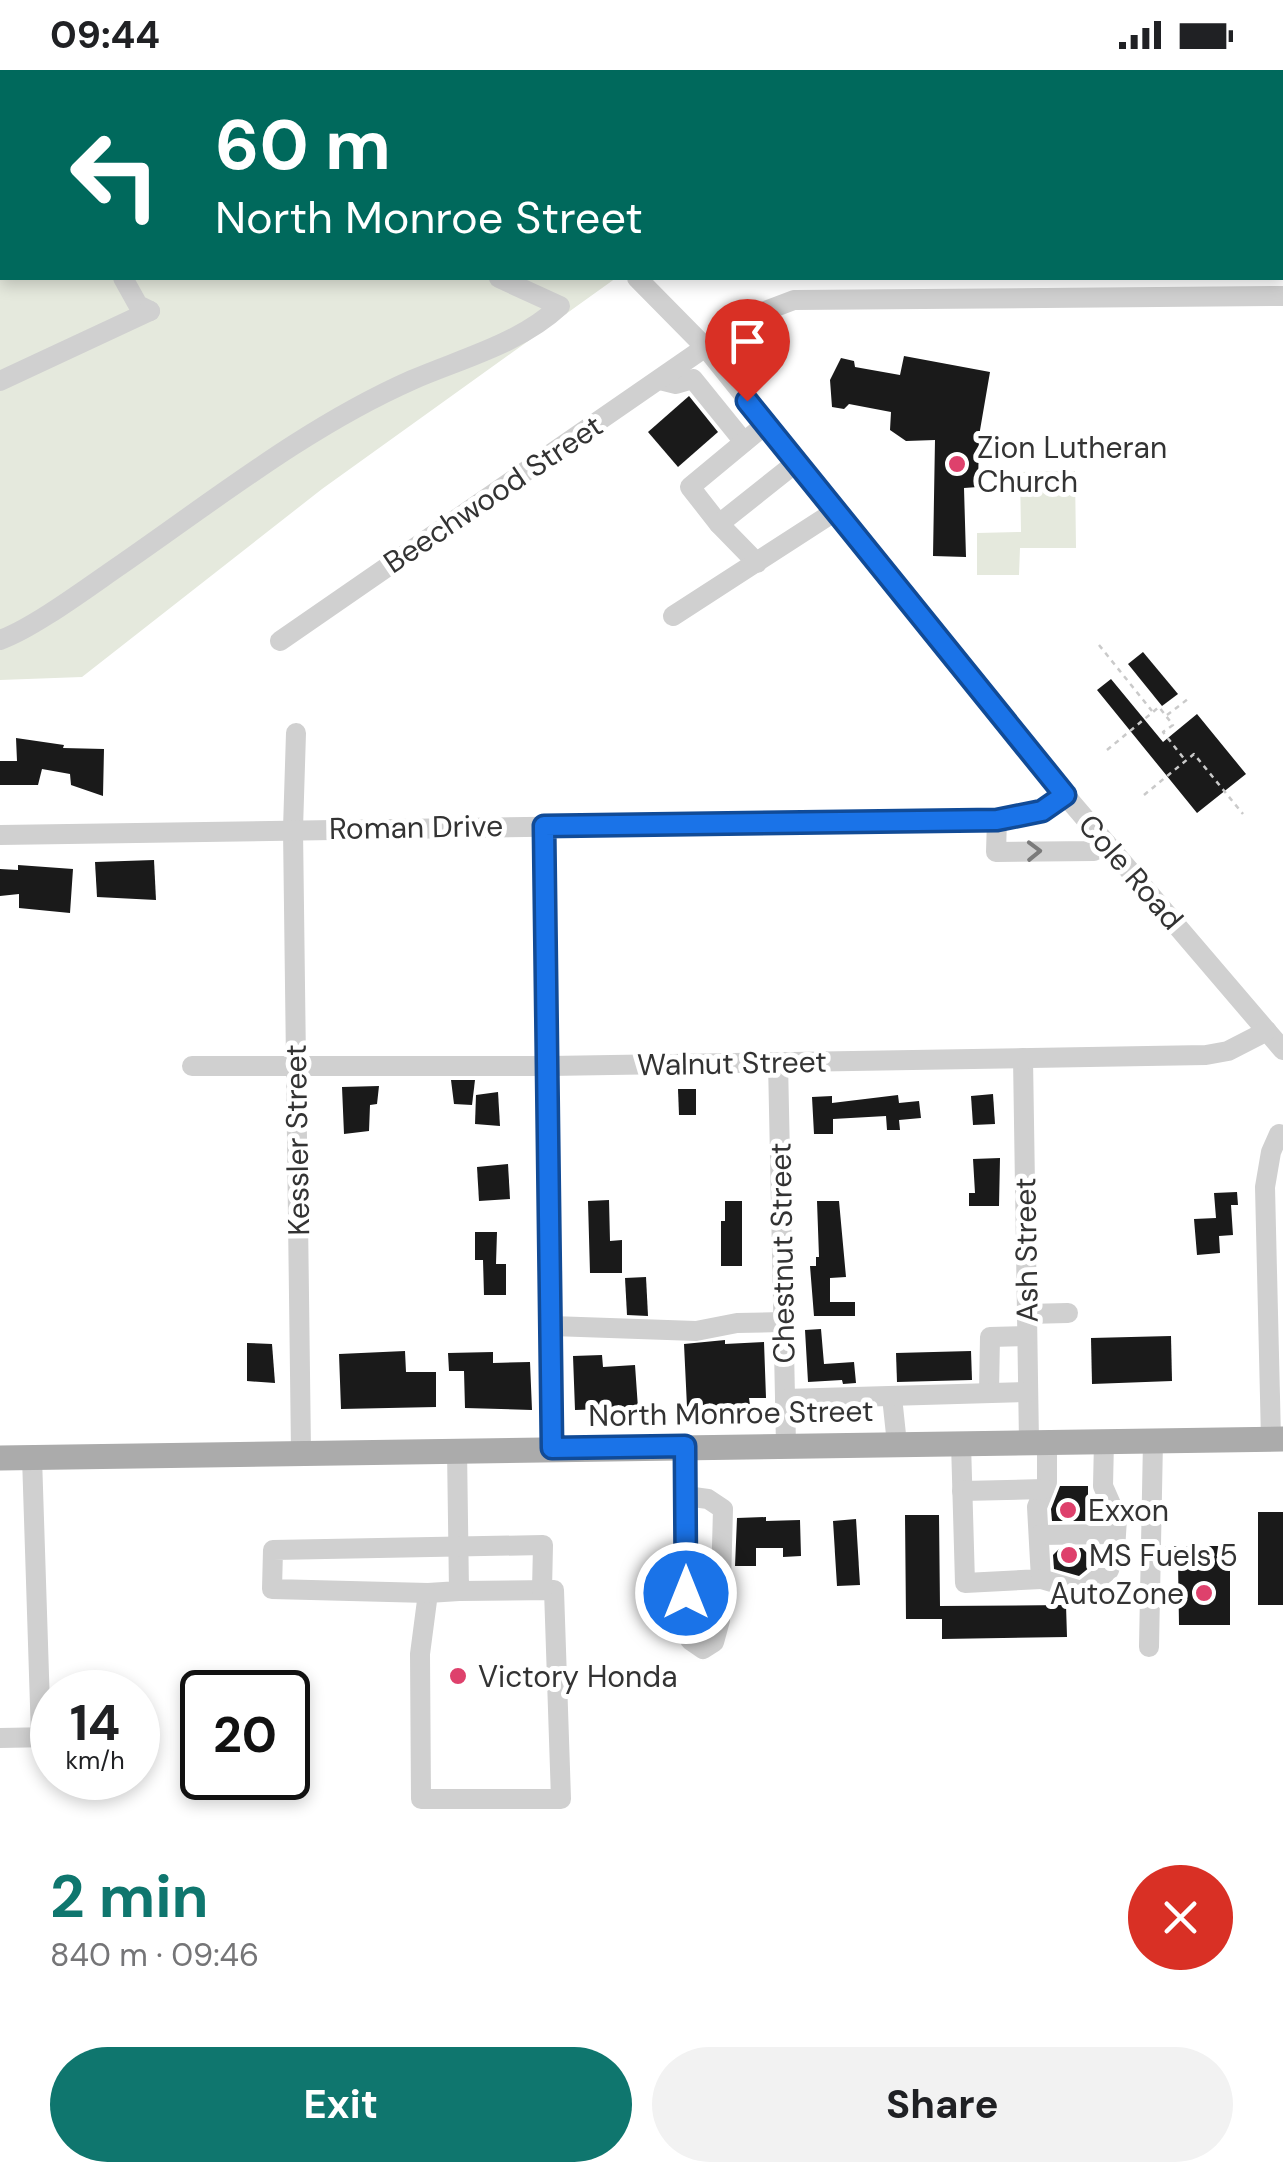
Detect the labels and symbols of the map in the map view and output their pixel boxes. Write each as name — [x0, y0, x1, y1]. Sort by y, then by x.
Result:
pin — [705, 299, 790, 402]
street label: Beechwood Street — [376, 406, 610, 582]
place label: Zion Lutheran Church — [977, 428, 1167, 501]
marker: Zion Lutheran Church — [946, 453, 968, 475]
street label: Roman Drive — [329, 806, 503, 848]
street label: Cole Road — [1070, 806, 1192, 938]
one-way arrow — [1026, 841, 1042, 862]
street label: Walnut Street — [637, 1042, 827, 1084]
street label: Kessler Street — [276, 1044, 318, 1236]
street label: Chestnut Street — [761, 1142, 803, 1364]
street label: Ash Street — [1005, 1177, 1047, 1323]
street label: North Monroe Street — [588, 1391, 874, 1435]
place label: Exxon — [1088, 1491, 1169, 1530]
marker: Exxon — [1057, 1499, 1079, 1521]
place label: MS Fuels 5 — [1089, 1536, 1238, 1575]
position arrow — [634, 1541, 738, 1645]
marker: MS Fuels 5 — [1058, 1544, 1080, 1566]
place label: AutoZone — [1050, 1574, 1184, 1613]
marker: AutoZone — [1193, 1582, 1215, 1604]
place label: Victory Honda — [478, 1657, 677, 1696]
marker: Victory Honda — [447, 1665, 469, 1687]
speed limit sign: 20 — [180, 1670, 310, 1800]

